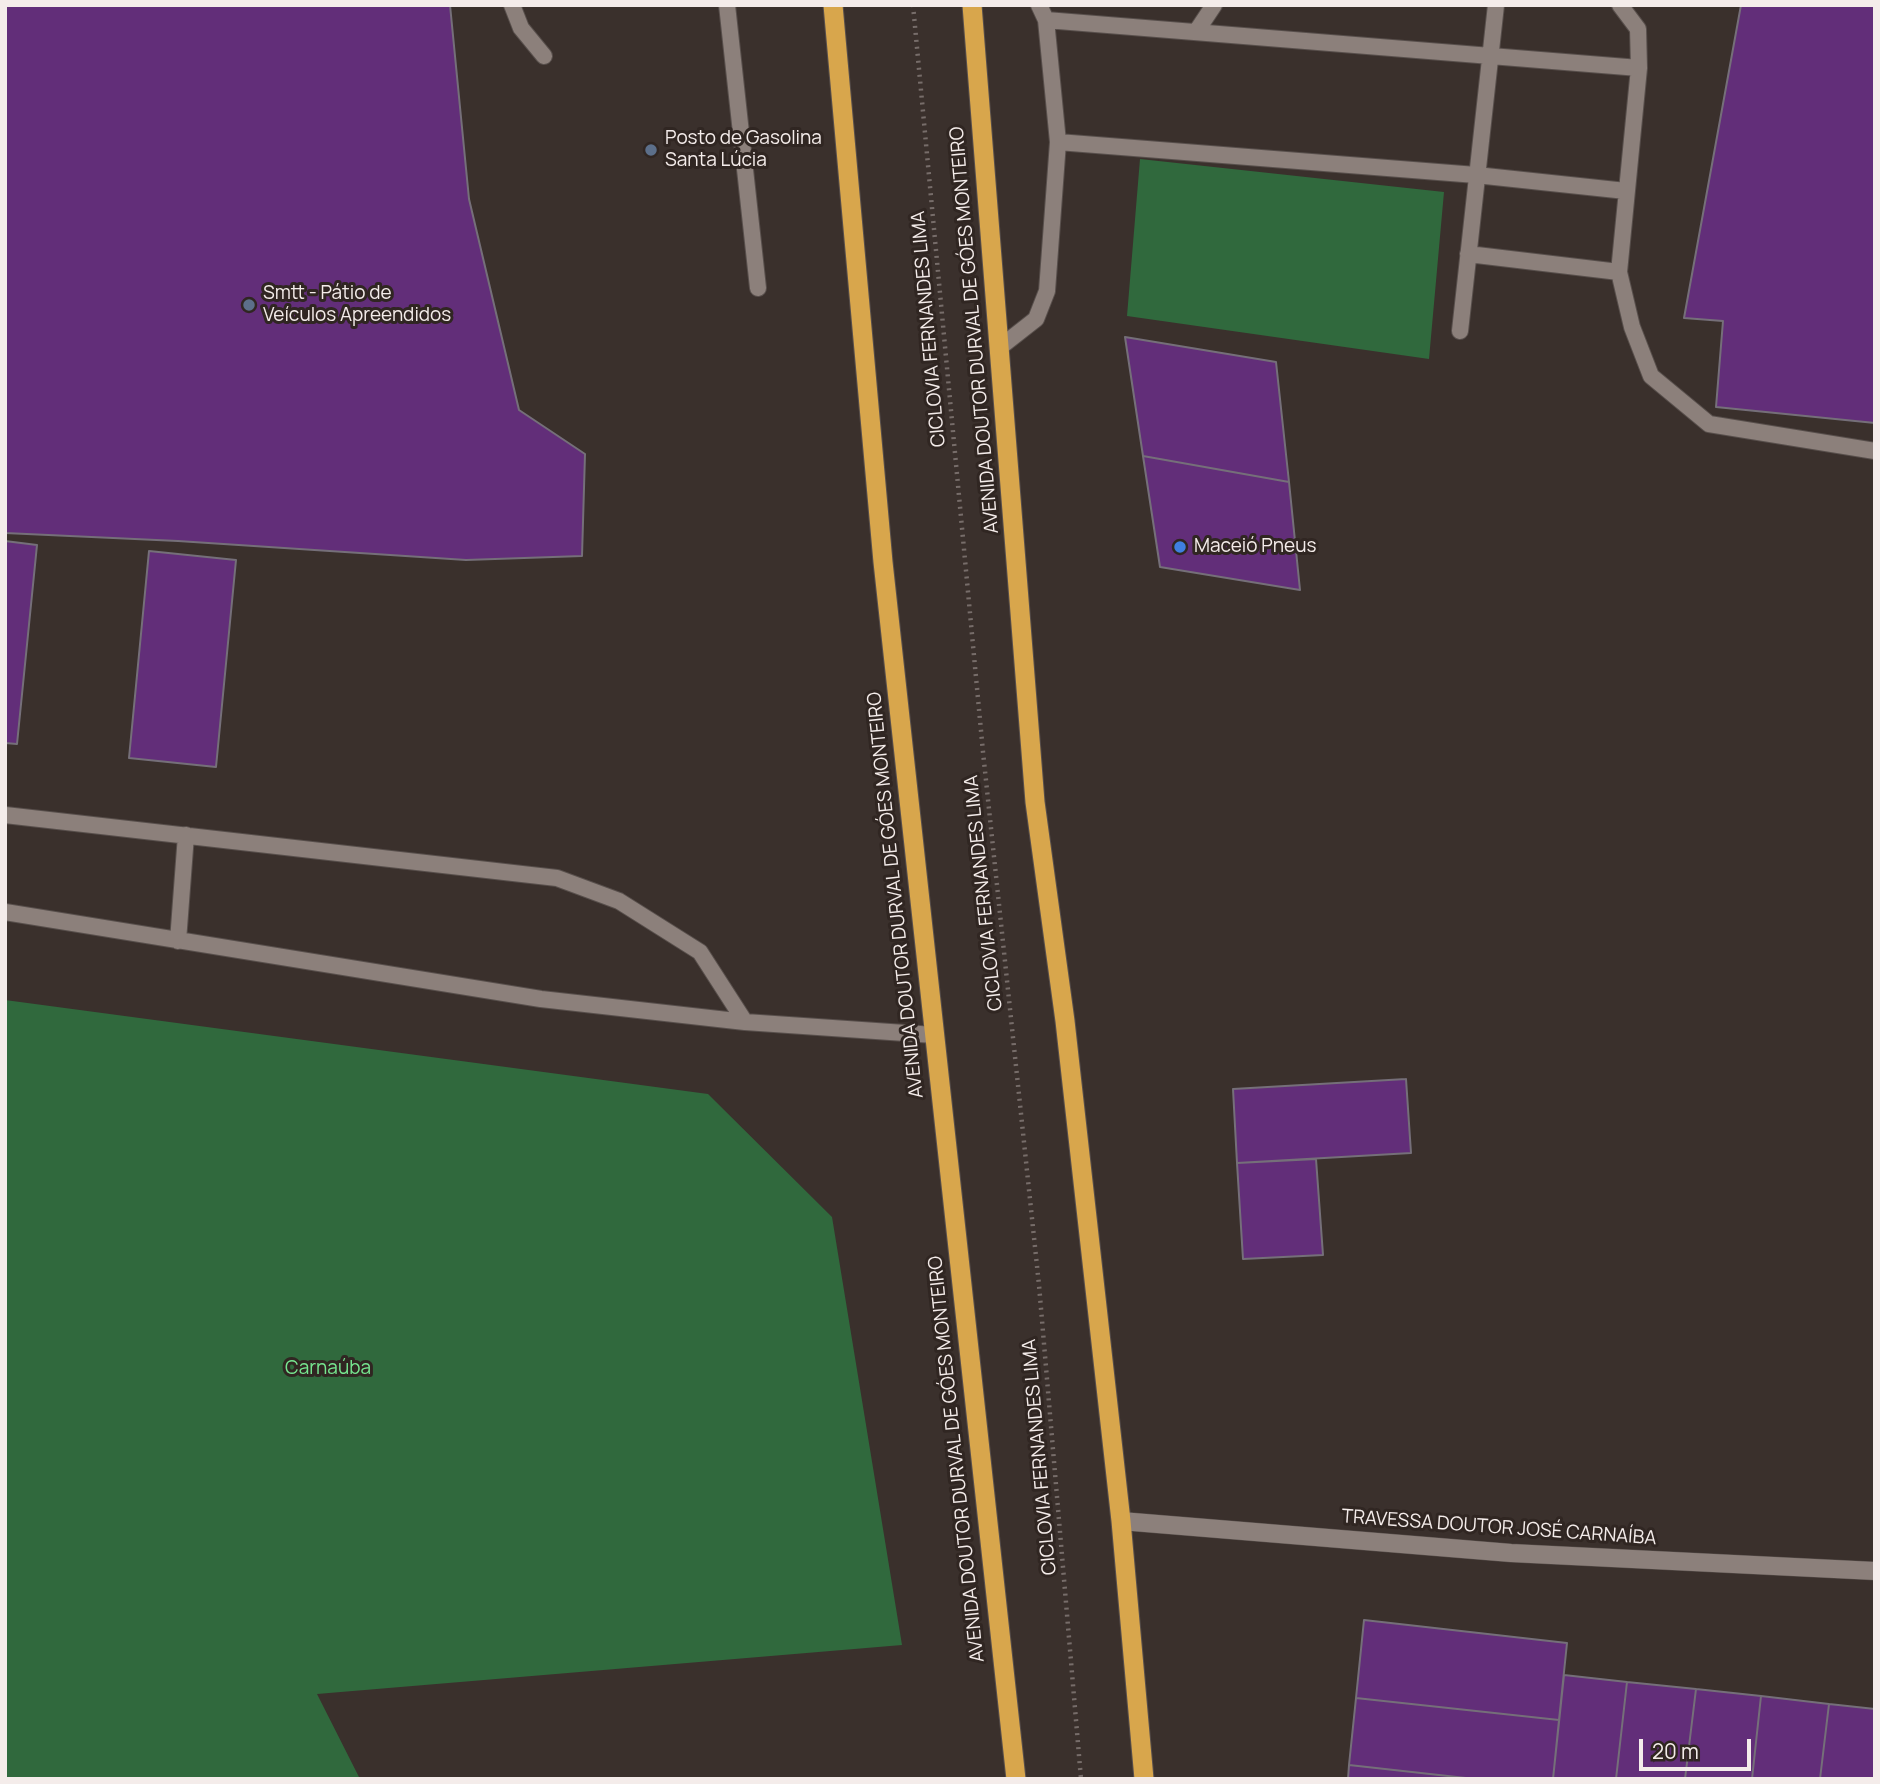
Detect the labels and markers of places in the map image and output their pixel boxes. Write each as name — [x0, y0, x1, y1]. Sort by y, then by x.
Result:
place label: Posto de Gasolina Santa Lúcia — [665, 128, 822, 172]
marker: Posto de Gasolina Santa Lúcia — [643, 142, 659, 158]
place label: Smtt - Pátio de Veículos Apreendidos — [263, 283, 451, 327]
marker: Smtt - Pátio de Veículos Apreendidos — [241, 297, 257, 313]
place label: Maceió Pneus — [1194, 536, 1316, 558]
marker: Maceió Pneus — [1172, 539, 1188, 555]

